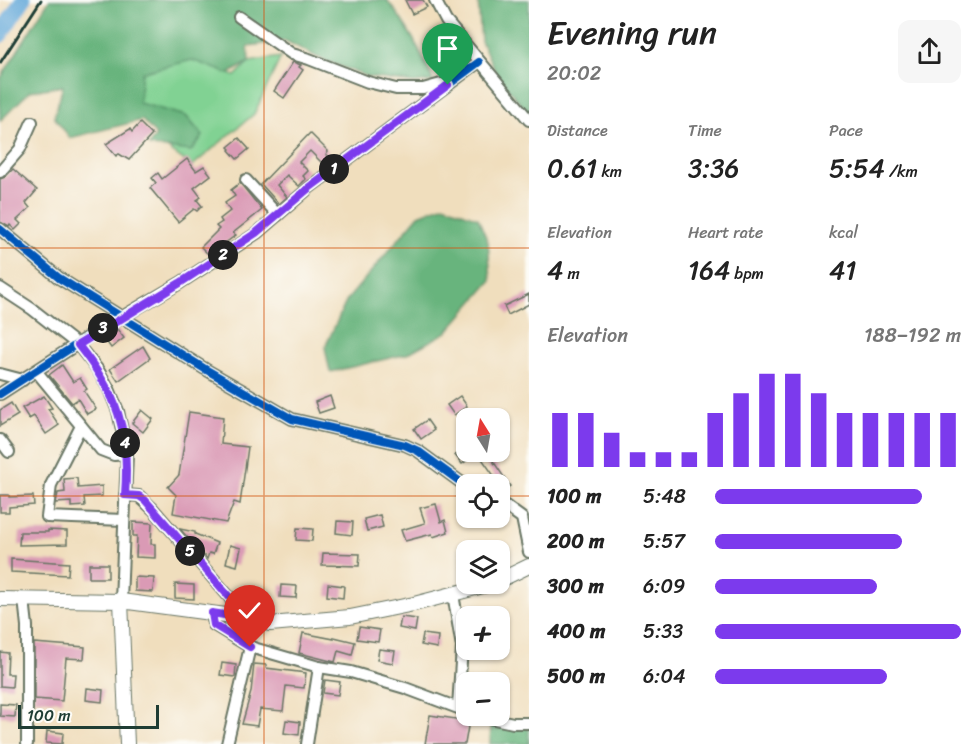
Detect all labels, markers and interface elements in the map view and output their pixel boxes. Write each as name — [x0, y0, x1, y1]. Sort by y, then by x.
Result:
text: Evening run — [547, 4, 717, 62]
button: share — [898, 20, 961, 83]
pin — [422, 23, 473, 85]
icon: arrive — [431, 32, 464, 65]
text: 20:02 — [547, 56, 601, 91]
text: Distance — [547, 116, 608, 145]
text: Time — [688, 116, 722, 145]
text: Pace — [829, 116, 863, 145]
text: 0.61 — [547, 145, 597, 191]
text: 3:36 — [688, 145, 739, 191]
text: 5:54 — [829, 145, 885, 191]
pin: 1 — [319, 154, 349, 184]
text: 1 — [331, 154, 337, 183]
text: km — [597, 157, 622, 186]
text: /km — [885, 157, 918, 186]
text: Elevation — [547, 218, 612, 247]
text: Heart rate — [688, 218, 763, 247]
text: kcal — [829, 218, 858, 247]
pin: 2 — [208, 240, 238, 270]
text: 2 — [218, 240, 228, 269]
text: 4 — [547, 247, 563, 293]
text: 164 — [688, 247, 730, 293]
text: 41 — [829, 247, 856, 293]
text: m — [563, 259, 580, 288]
text: bpm — [730, 259, 764, 288]
pin: 3 — [88, 313, 118, 343]
text: 3 — [99, 313, 107, 342]
text: Elevation — [547, 318, 628, 353]
text: 188–192 m — [864, 318, 961, 353]
north arrow — [456, 408, 510, 462]
map controls — [456, 408, 510, 726]
pin: 4 — [110, 428, 140, 458]
text: 4 — [120, 428, 130, 457]
button: locate — [456, 474, 510, 528]
text: 100 m — [547, 479, 601, 514]
text: 5:48 — [643, 479, 686, 514]
text: 200 m — [547, 524, 604, 559]
text: 5:57 — [643, 524, 685, 559]
pin: 5 — [175, 536, 205, 566]
text: 5 — [185, 536, 195, 565]
button: layers — [456, 540, 510, 594]
text: 300 m — [547, 569, 604, 604]
text: 6:09 — [643, 569, 685, 604]
pin — [224, 585, 275, 647]
icon: check — [233, 594, 266, 627]
button: + — [456, 606, 510, 660]
text: 400 m — [547, 614, 605, 649]
text: 5:33 — [643, 614, 683, 649]
text: 500 m — [547, 659, 605, 694]
text: 6:04 — [643, 659, 686, 694]
button: − — [456, 672, 510, 726]
text: 100 m — [27, 701, 71, 730]
scale bar — [18, 702, 159, 730]

